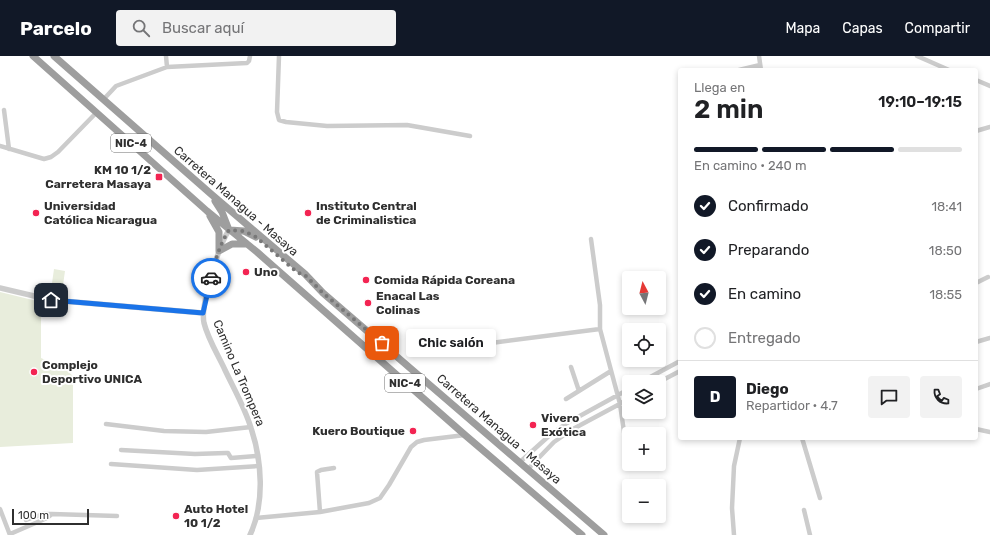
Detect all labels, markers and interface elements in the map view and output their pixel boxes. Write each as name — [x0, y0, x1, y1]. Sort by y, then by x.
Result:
search box — [116, 10, 396, 46]
text: Parcelo — [20, 17, 92, 40]
icon: search — [130, 17, 152, 39]
text: Buscar aquí — [162, 19, 244, 37]
text: Mapa — [785, 20, 820, 37]
text: Capas — [842, 20, 883, 37]
text: Compartir — [905, 20, 970, 37]
text: Llega en — [694, 80, 745, 95]
text: 19:10–19:15 — [878, 93, 962, 111]
text: 2 min — [694, 94, 763, 125]
road number: NIC-4 — [111, 134, 151, 152]
street label: Carretera Managua - Masaya — [171, 143, 301, 259]
text: En camino · 240 m — [694, 158, 807, 173]
place label: KM 10 1/2 Carretera Masaya — [45, 163, 151, 191]
marker: KM 10 1/2 Carretera Masaya — [154, 172, 164, 182]
icon: check — [694, 195, 716, 217]
text: Confirmado — [728, 197, 809, 215]
place label: Universidad Católica Nicaragua — [44, 199, 157, 227]
place label: Instituto Central de Criminalistica — [316, 199, 417, 227]
text: 18:41 — [931, 199, 962, 214]
marker: Universidad Católica Nicaragua — [31, 208, 41, 218]
marker: Instituto Central de Criminalistica — [303, 208, 313, 218]
icon: check — [694, 239, 716, 261]
text: Preparando — [728, 241, 809, 259]
text: 18:50 — [929, 243, 962, 258]
courier — [191, 258, 231, 298]
place label: Uno — [254, 265, 278, 279]
icon: car — [200, 267, 222, 289]
marker: Uno — [241, 267, 251, 277]
north arrow — [622, 271, 666, 315]
map controls — [622, 271, 666, 523]
place label: Comida Rápida Coreana — [374, 273, 515, 287]
marker: Comida Rápida Coreana — [361, 275, 371, 285]
pin — [34, 283, 68, 317]
icon: check — [694, 283, 716, 305]
text: En camino — [728, 285, 801, 303]
text: 18:55 — [929, 287, 962, 302]
icon: home — [40, 289, 62, 311]
place label: Enacal Las Colinas — [376, 289, 440, 317]
marker: Enacal Las Colinas — [363, 298, 373, 308]
street label: Camino La Trompera — [210, 318, 268, 428]
button: locate — [622, 323, 666, 367]
pin — [365, 326, 399, 360]
callout: Chic salón — [406, 329, 496, 357]
text: Entregado — [728, 329, 801, 347]
icon: bag — [371, 332, 393, 354]
text: Chic salón — [418, 335, 484, 350]
place label: Complejo Deportivo UNICA — [42, 358, 142, 386]
marker: Complejo Deportivo UNICA — [29, 367, 39, 377]
street label: Carretera Managua - Masaya — [434, 371, 564, 487]
road number: NIC-4 — [385, 374, 425, 392]
button: layers — [622, 375, 666, 419]
button: chat — [868, 376, 910, 418]
button: phone — [920, 376, 962, 418]
text: Diego — [746, 380, 789, 398]
text: D — [710, 388, 720, 406]
text: Repartidor · 4.7 — [746, 398, 838, 413]
place label: Vivero Exótica — [541, 411, 586, 439]
marker: Vivero Exótica — [528, 420, 538, 430]
place label: Kuero Boutique — [312, 424, 405, 438]
marker: Kuero Boutique — [408, 426, 418, 436]
button: + — [622, 427, 666, 471]
button: − — [622, 479, 666, 523]
place label: Auto Hotel 10 1/2 — [184, 502, 248, 530]
scale bar — [12, 507, 89, 526]
text: 100 m — [18, 509, 49, 522]
marker: Auto Hotel 10 1/2 — [171, 511, 181, 521]

